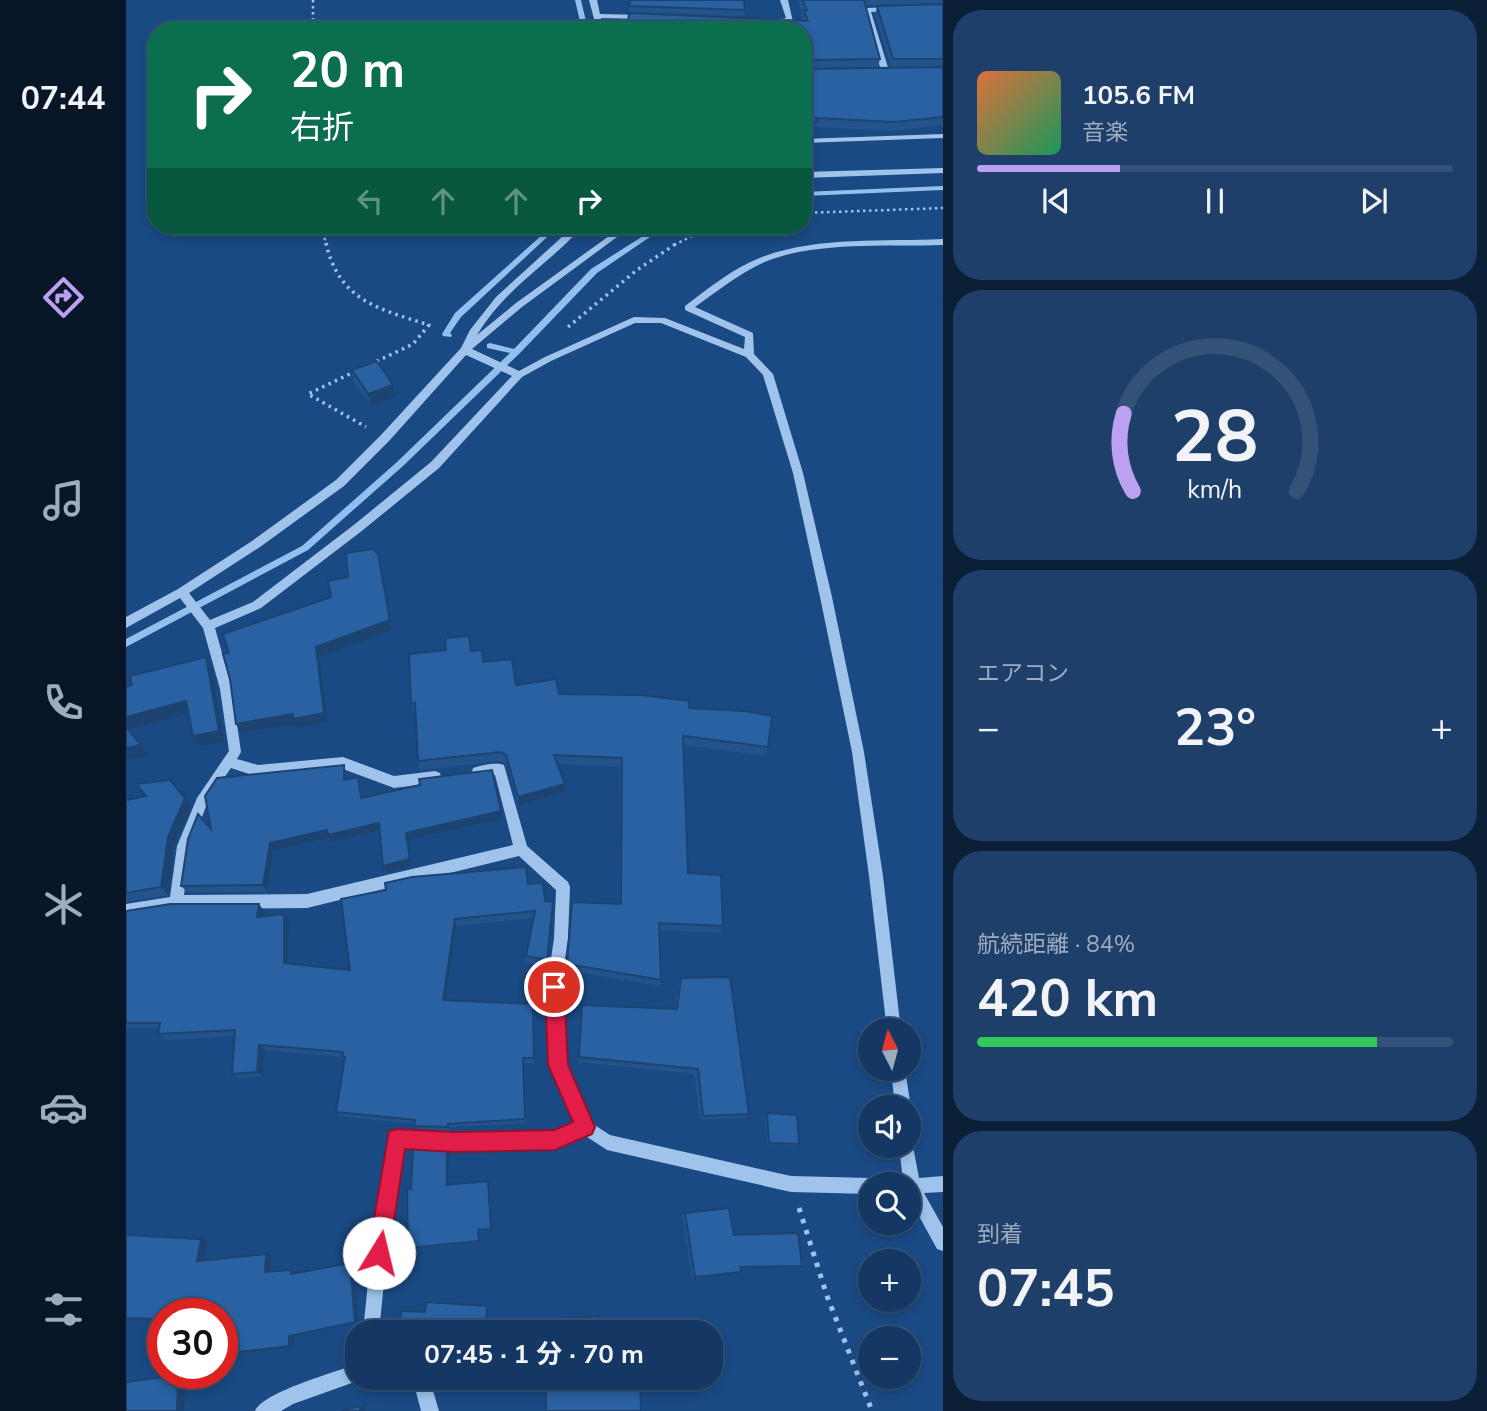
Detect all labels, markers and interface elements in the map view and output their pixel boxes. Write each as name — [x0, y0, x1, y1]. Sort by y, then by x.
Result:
text: 20 m — [290, 37, 405, 104]
icon: right — [175, 49, 266, 140]
text: 07:44 — [21, 77, 105, 120]
text: 105.6 FM — [1082, 78, 1195, 113]
text: 右折 — [290, 106, 354, 149]
text: 音楽 — [1082, 117, 1128, 148]
icon: left — [351, 182, 389, 220]
icon: ahead — [424, 182, 462, 220]
icon: ahead — [497, 182, 535, 220]
icon: right — [570, 182, 608, 220]
icon: previous — [1037, 182, 1075, 220]
icon: pause — [1196, 182, 1234, 220]
icon: next — [1355, 182, 1393, 220]
icon: directions — [39, 273, 88, 322]
text: 28 — [1171, 388, 1259, 488]
text: km/h — [1187, 473, 1243, 507]
icon: music — [39, 476, 88, 525]
text: エアコン — [977, 658, 1069, 689]
icon: phone — [39, 678, 88, 727]
text: 23° — [1174, 692, 1256, 763]
text: − — [977, 703, 1000, 754]
text: + — [1430, 703, 1453, 754]
icon: climate — [39, 880, 88, 929]
text: 航続距離 · 84% — [977, 929, 1135, 960]
pin — [524, 957, 584, 1017]
text: 420 km — [977, 963, 1158, 1034]
icon: arrive — [535, 968, 573, 1006]
north arrow — [858, 1018, 920, 1082]
map controls — [858, 1018, 921, 1389]
icon: car — [39, 1083, 88, 1132]
button: sound — [858, 1095, 921, 1158]
button: search — [858, 1172, 921, 1235]
position arrow — [342, 1216, 416, 1290]
text: 到着 — [977, 1219, 1023, 1250]
button: + — [858, 1249, 921, 1312]
text: 07:45 — [977, 1253, 1115, 1324]
icon: filters — [39, 1285, 88, 1334]
speed limit sign: 30 — [147, 1298, 238, 1389]
button: − — [858, 1326, 921, 1389]
text: 07:45 · 1 分 · 70 m — [424, 1337, 644, 1372]

